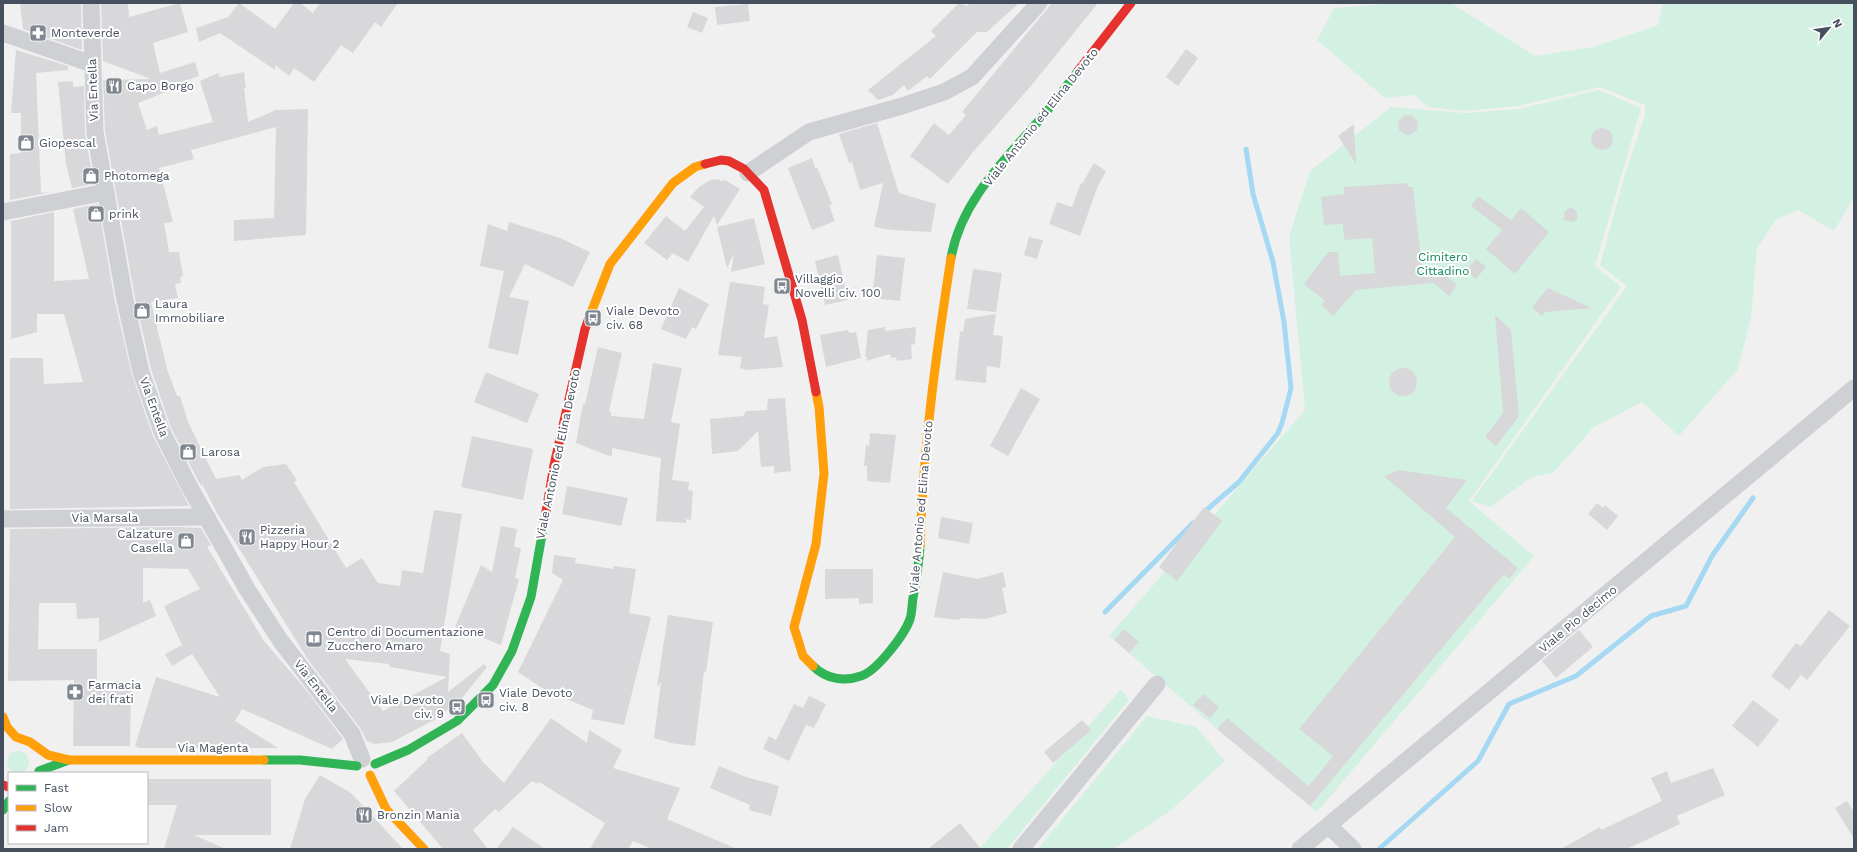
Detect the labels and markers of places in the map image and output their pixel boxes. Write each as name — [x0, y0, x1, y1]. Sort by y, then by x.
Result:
pharmacy icon: Monteverde — [28, 23, 48, 43]
place label: Monteverde — [51, 26, 120, 40]
restaurant icon: Capo Borgo — [104, 76, 124, 96]
place label: Capo Borgo — [127, 79, 194, 93]
shop icon: Giopescal — [16, 133, 36, 153]
place label: Giopescal — [39, 136, 96, 150]
shop icon: Photomega — [81, 166, 101, 186]
place label: Photomega — [104, 169, 170, 183]
shop icon: prink — [86, 204, 106, 224]
place label: prink — [109, 207, 139, 221]
place label: Villaggio Novelli civ. 100 — [795, 272, 881, 300]
bus stop icon: Villaggio Novelli civ. 100 — [772, 276, 792, 296]
place label: Laura Immobiliare — [155, 297, 225, 325]
shop icon: Laura Immobiliare — [132, 301, 152, 321]
place label: Viale Devoto civ. 68 — [606, 304, 679, 332]
bus stop icon: Viale Devoto civ. 68 — [583, 308, 603, 328]
shop icon: Larosa — [178, 442, 198, 462]
place label: Larosa — [201, 445, 240, 459]
place label: Pizzeria Happy Hour 2 — [260, 523, 339, 551]
place label: Calzature Casella — [117, 527, 173, 555]
restaurant icon: Pizzeria Happy Hour 2 — [237, 527, 257, 547]
shop icon: Calzature Casella — [176, 531, 196, 551]
place label: Centro di Documentazione Zucchero Amaro — [327, 625, 484, 653]
library icon: Centro di Documentazione Zucchero Amaro — [304, 629, 324, 649]
place label: Farmacia dei frati — [88, 678, 142, 706]
pharmacy icon: Farmacia dei frati — [65, 682, 85, 702]
place label: Viale Devoto civ. 8 — [499, 686, 572, 714]
bus stop icon: Viale Devoto civ. 8 — [476, 690, 496, 710]
place label: Viale Devoto civ. 9 — [371, 693, 444, 721]
bus stop icon: Viale Devoto civ. 9 — [447, 697, 467, 717]
restaurant icon: Bronzin Mania — [354, 805, 374, 825]
place label: Bronzin Mania — [377, 808, 460, 822]

